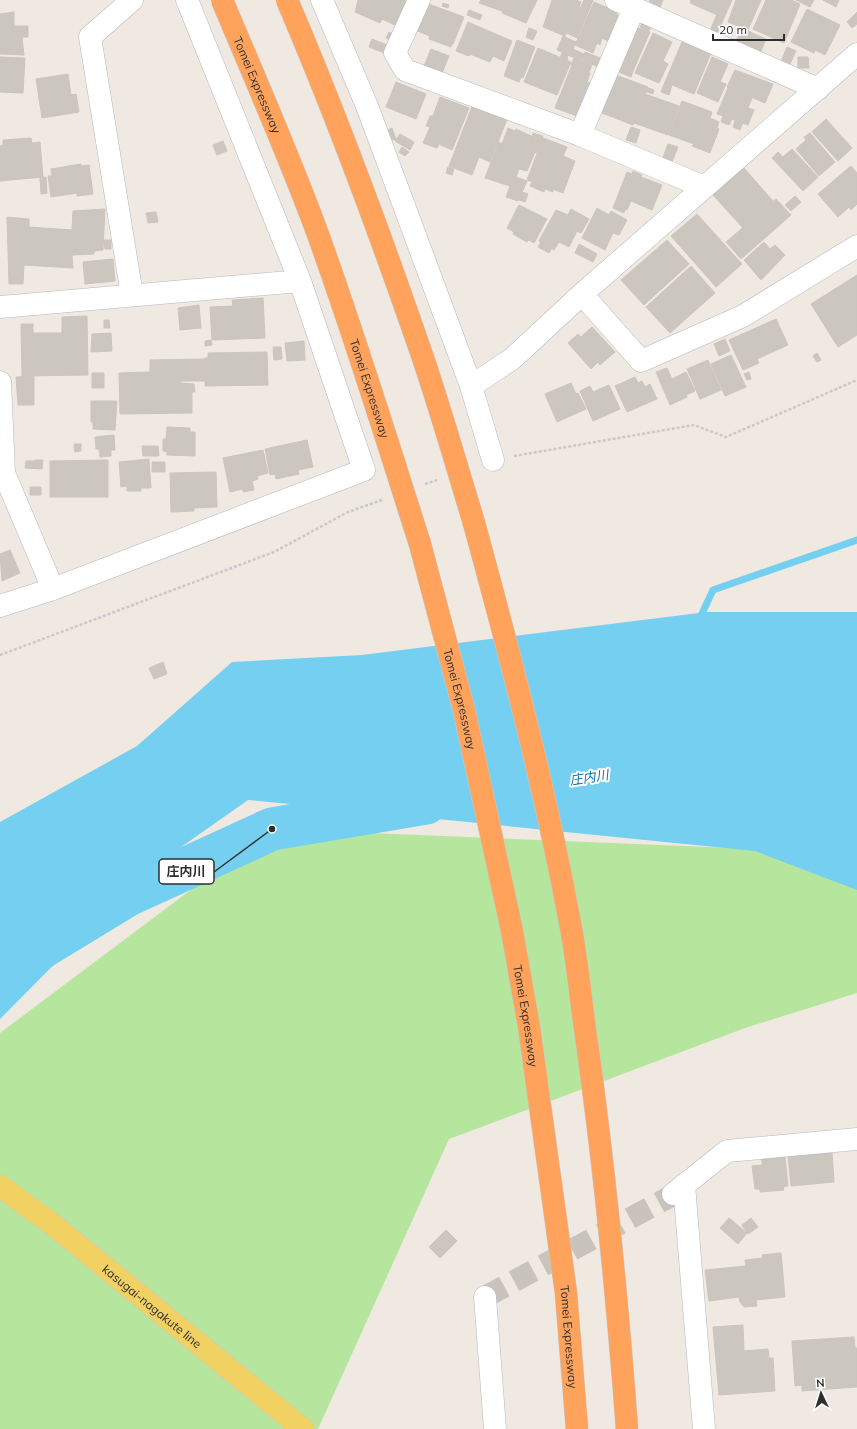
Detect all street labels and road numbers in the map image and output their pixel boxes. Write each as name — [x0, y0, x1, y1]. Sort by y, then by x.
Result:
street label: Tomei Expressway — [231, 34, 285, 136]
street label: Tomei Expressway — [347, 337, 393, 440]
street label: Tomei Expressway — [440, 647, 480, 751]
street label: Tomei Expressway — [511, 964, 542, 1069]
street label: kasugai-nagakute line — [100, 1261, 205, 1351]
street label: Tomei Expressway — [558, 1284, 581, 1390]

